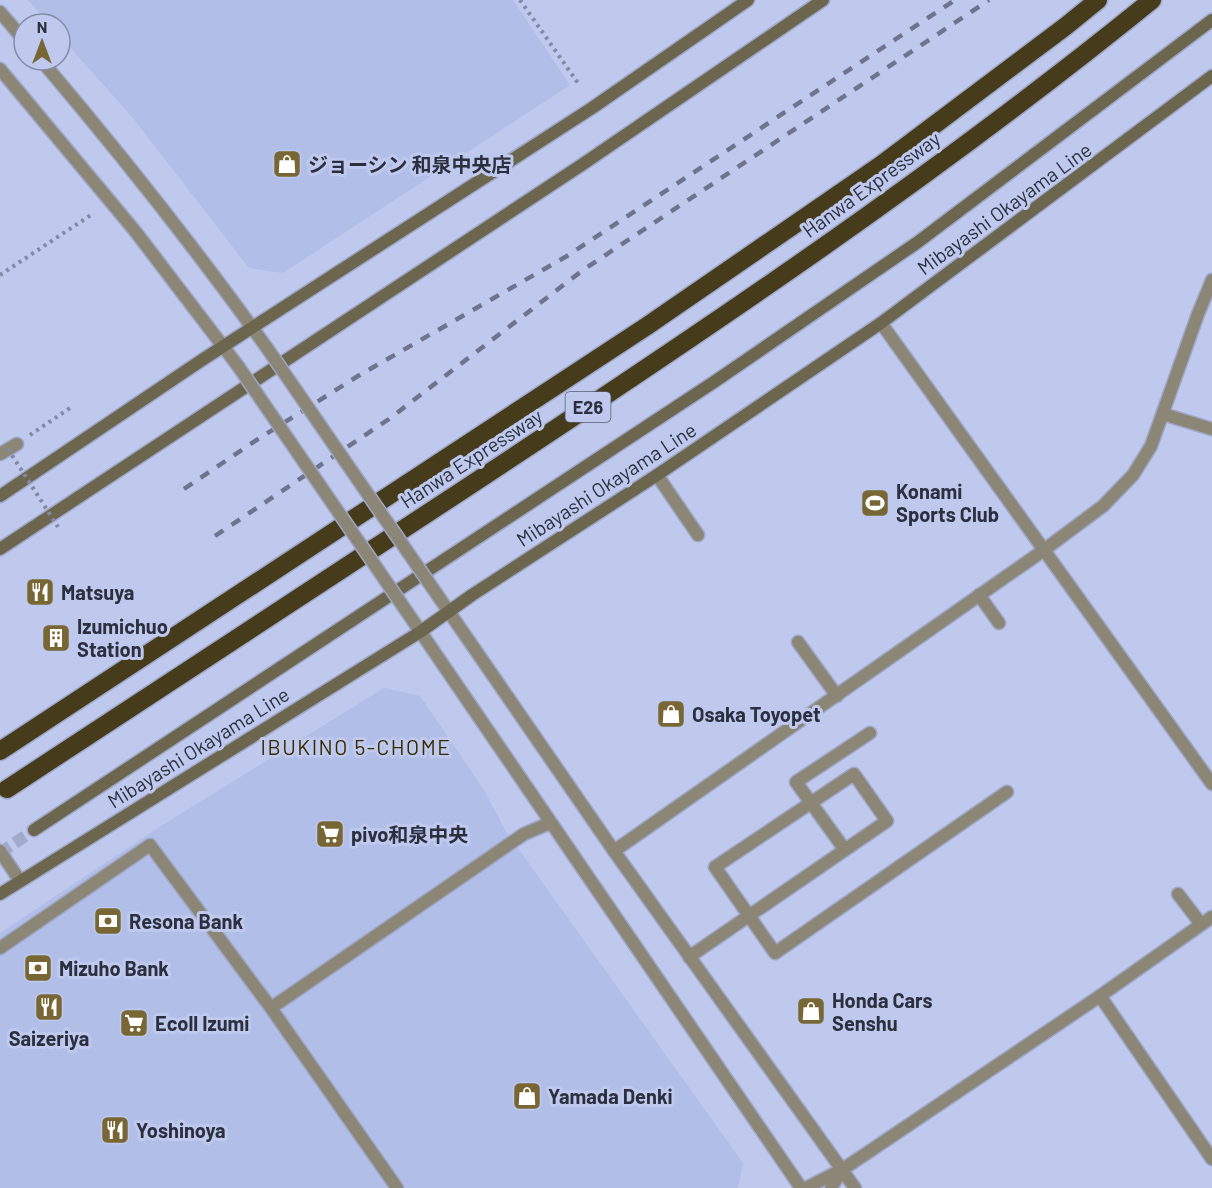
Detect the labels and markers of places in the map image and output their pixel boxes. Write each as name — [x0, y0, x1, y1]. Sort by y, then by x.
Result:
shop icon: ジョーシン 和泉中央店 — [271, 148, 303, 180]
place label: ジョーシン 和泉中央店 — [308, 152, 512, 176]
place label: Konami Sports Club — [896, 479, 999, 526]
sports icon: Konami Sports Club — [859, 487, 891, 519]
restaurant icon: Matsuya — [24, 576, 56, 608]
place label: Matsuya — [61, 580, 134, 604]
place label: Izumichuo Station — [77, 614, 168, 661]
building icon: Izumichuo Station — [40, 622, 72, 654]
shop icon: Osaka Toyopet — [655, 698, 687, 730]
place label: Osaka Toyopet — [692, 702, 821, 726]
supermarket icon: pivo和泉中央 — [314, 818, 346, 850]
place label: pivo和泉中央 — [351, 822, 468, 846]
bank icon: Resona Bank — [92, 905, 124, 937]
place label: Resona Bank — [129, 909, 243, 933]
bank icon: Mizuho Bank — [22, 952, 54, 984]
place label: Mizuho Bank — [59, 956, 169, 980]
place label: Honda Cars Senshu — [832, 988, 933, 1035]
restaurant icon: Saizeriya — [33, 991, 65, 1023]
shop icon: Honda Cars Senshu — [795, 995, 827, 1027]
supermarket icon: Ecoll Izumi — [118, 1007, 150, 1039]
place label: Ecoll Izumi — [155, 1011, 249, 1035]
place label: Saizeriya — [9, 1026, 89, 1050]
shop icon: Yamada Denki — [511, 1080, 543, 1112]
place label: Yamada Denki — [548, 1084, 673, 1108]
restaurant icon: Yoshinoya — [99, 1114, 131, 1146]
place label: Yoshinoya — [136, 1118, 226, 1142]

